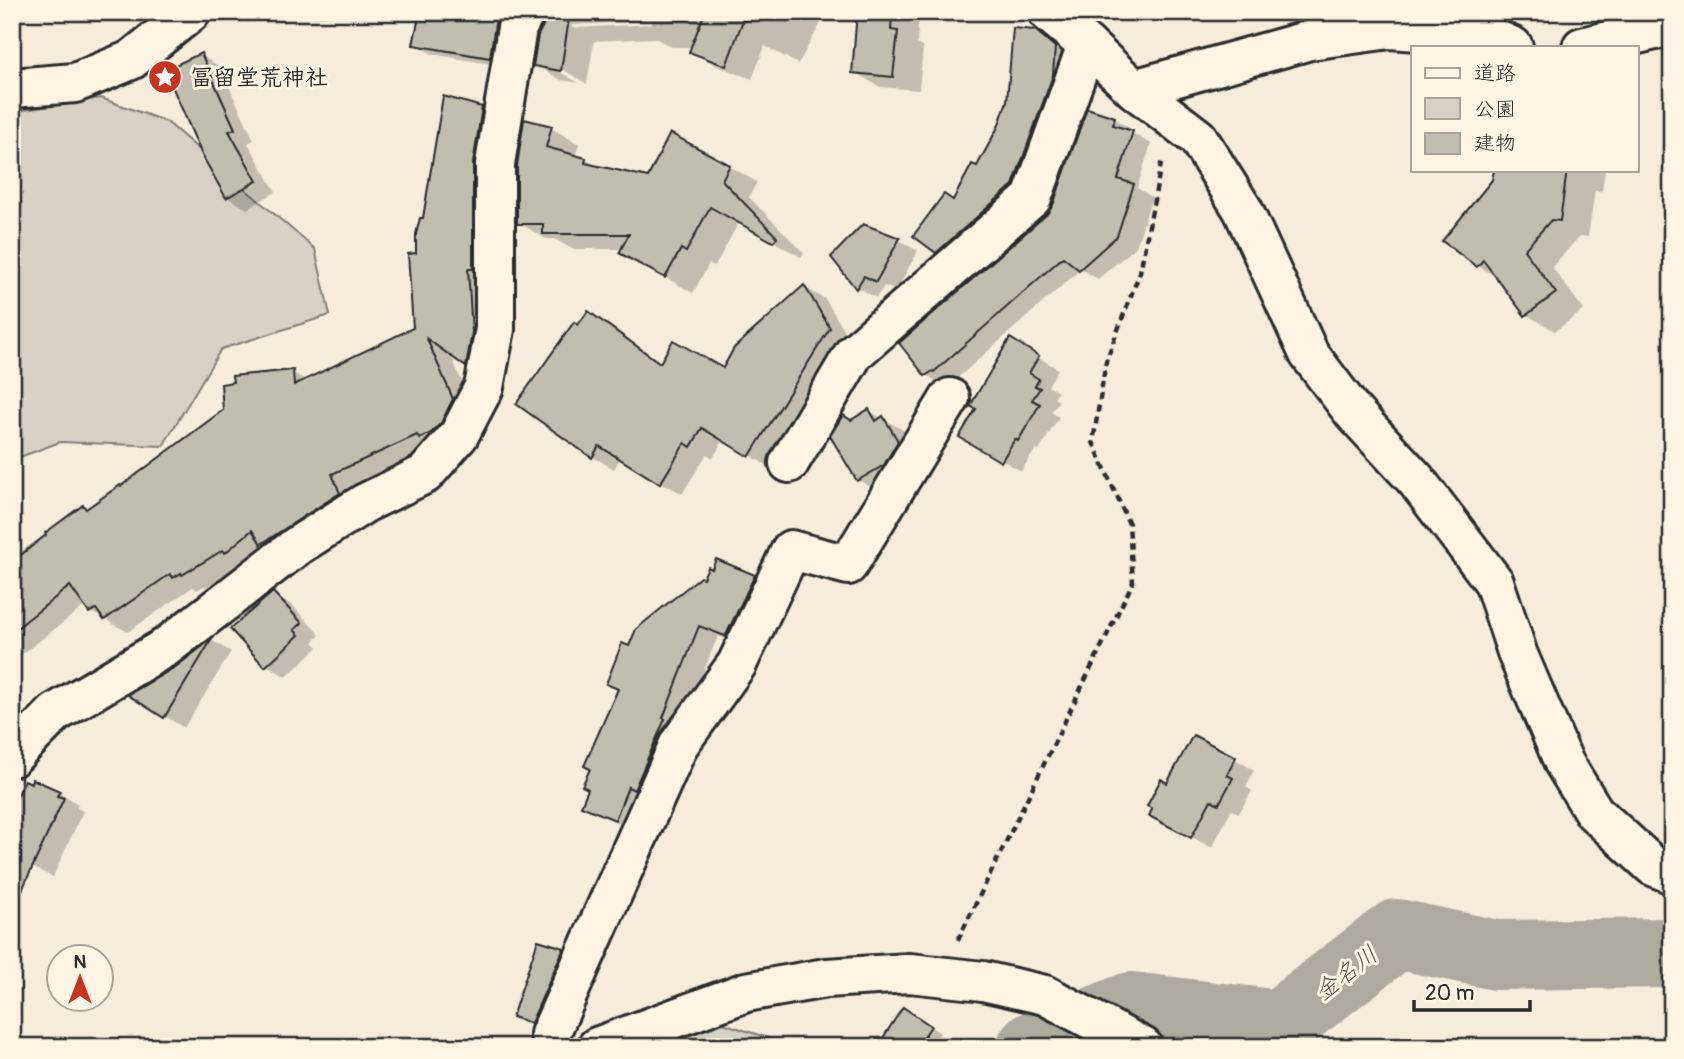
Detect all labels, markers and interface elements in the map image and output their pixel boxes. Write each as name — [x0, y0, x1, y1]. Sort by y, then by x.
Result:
legend — [1411, 46, 1638, 172]
place icon: 冨留堂荒神社 — [146, 58, 184, 96]
text: 道路 — [1474, 60, 1516, 87]
place label: 冨留堂荒神社 — [190, 63, 328, 92]
text: 公園 — [1474, 96, 1516, 123]
text: 建物 — [1474, 130, 1516, 157]
water label: 金名川 — [1309, 940, 1384, 1007]
north arrow — [46, 944, 116, 1014]
text: N — [74, 950, 87, 974]
scale bar — [1414, 968, 1530, 1012]
text: 20 m — [1425, 980, 1474, 1007]

